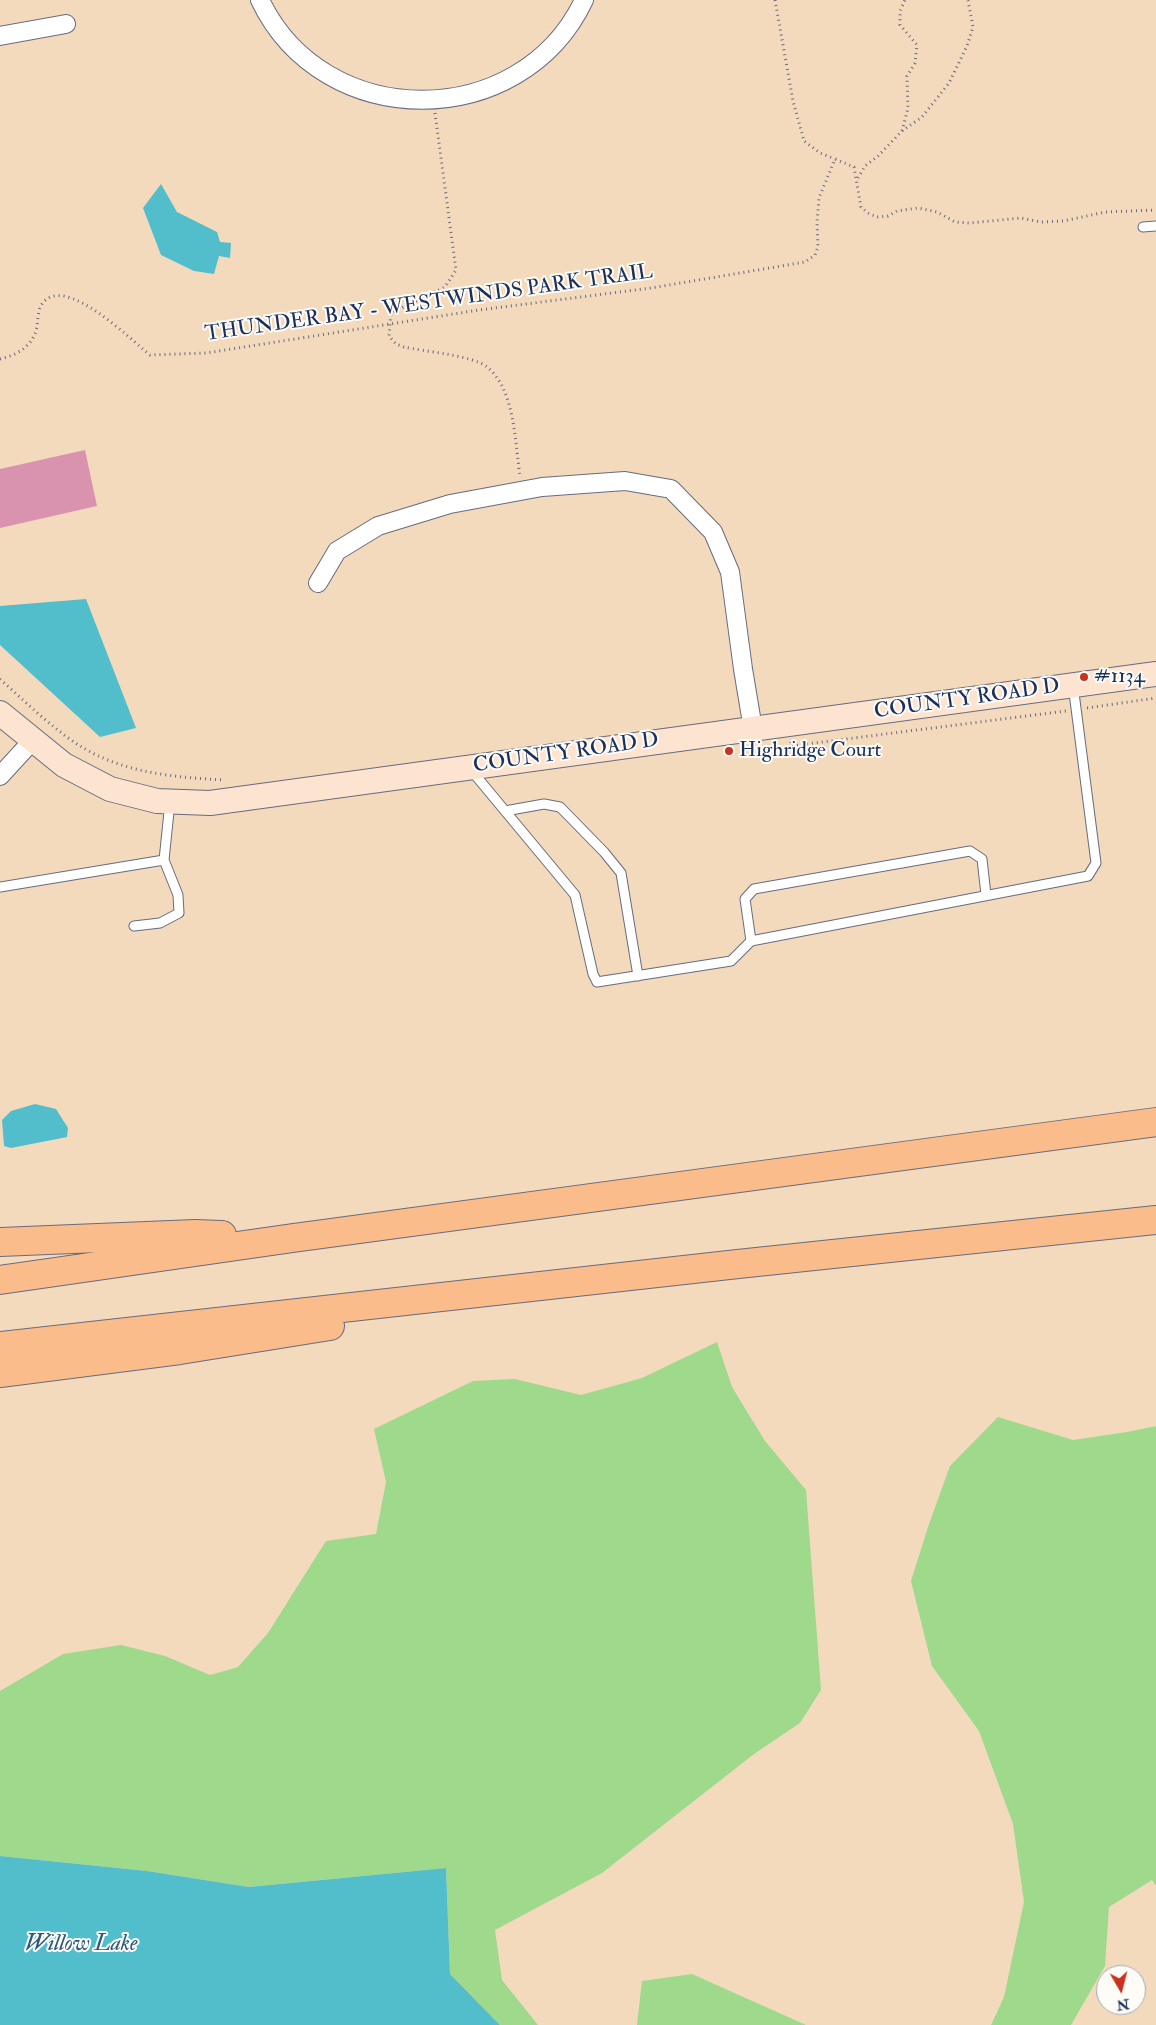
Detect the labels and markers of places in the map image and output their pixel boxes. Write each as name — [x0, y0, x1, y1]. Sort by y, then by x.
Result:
place label: #1134 — [1094, 664, 1145, 690]
marker: #1134 — [1078, 671, 1090, 683]
place label: Highridge Court — [739, 738, 881, 764]
marker: Highridge Court — [723, 745, 735, 757]

